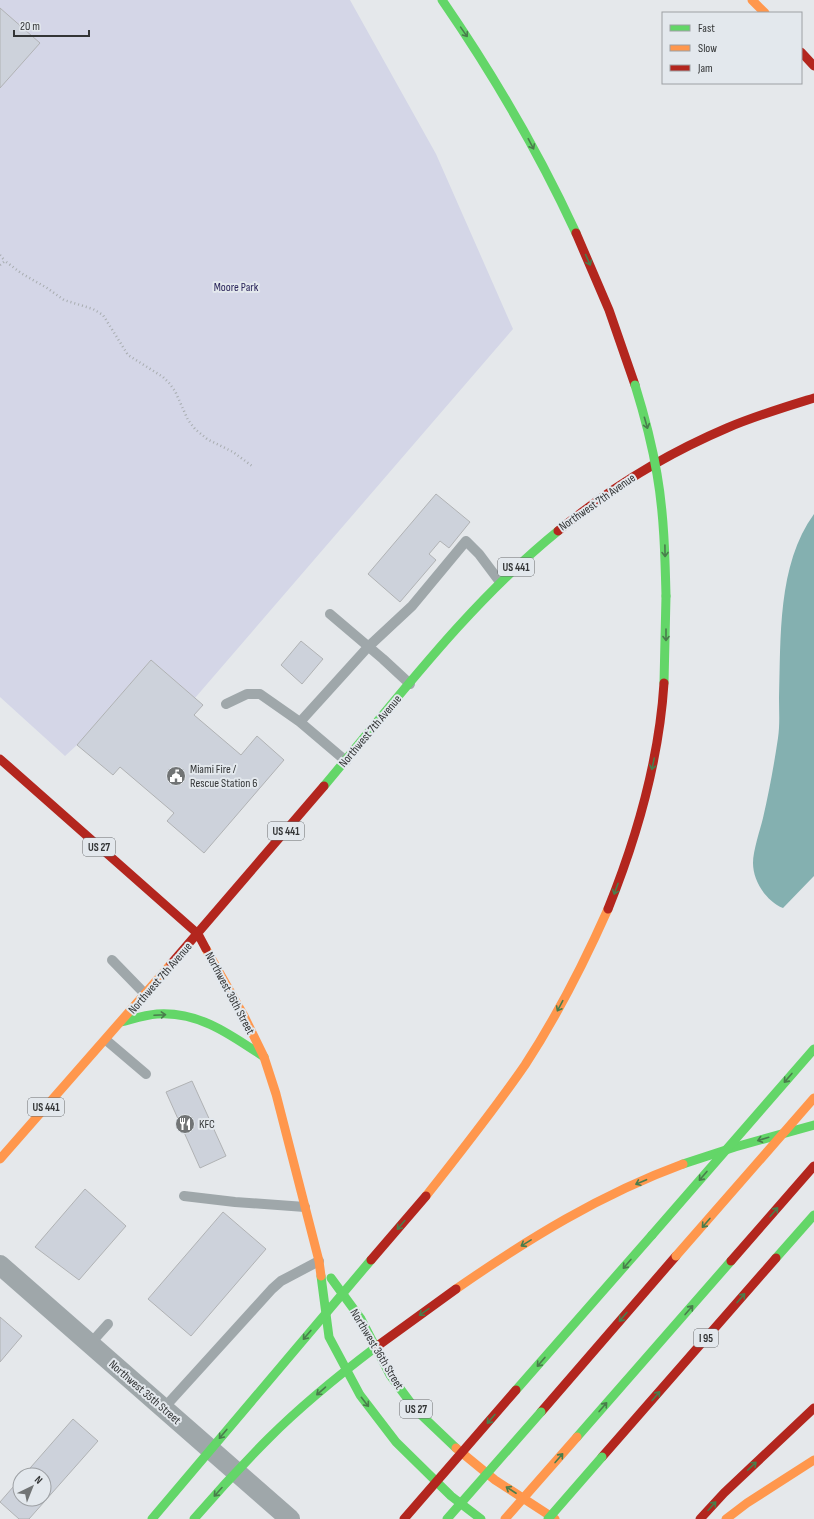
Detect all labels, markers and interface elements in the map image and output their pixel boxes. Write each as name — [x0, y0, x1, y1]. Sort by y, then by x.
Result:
scale bar — [14, 12, 89, 38]
legend — [662, 12, 802, 84]
text: 20 m — [20, 19, 40, 34]
text: Fast — [698, 21, 715, 36]
one-way arrow — [460, 26, 468, 37]
text: Slow — [698, 41, 717, 56]
text: Jam — [697, 61, 713, 76]
one-way arrow — [527, 138, 535, 150]
one-way arrow — [585, 254, 592, 266]
park label: Moore Park — [214, 280, 259, 295]
one-way arrow — [643, 416, 650, 429]
street label: Northwest 7th Avenue — [556, 470, 639, 534]
one-way arrow — [661, 544, 669, 557]
road number: US 441 — [498, 558, 534, 576]
one-way arrow — [662, 628, 670, 641]
street label: Northwest 7th Avenue — [336, 692, 405, 771]
one-way arrow — [648, 757, 656, 770]
place label: Miami Fire / Rescue Station 6 — [190, 762, 258, 791]
public building icon: Miami Fire / Rescue Station 6 — [165, 765, 187, 787]
road number: US 441 — [268, 822, 304, 840]
road number: US 27 — [83, 838, 115, 856]
one-way arrow — [612, 882, 620, 894]
street label: Northwest 7th Avenue — [125, 939, 196, 1017]
street label: Northwest 36th Street — [202, 949, 258, 1037]
one-way arrow — [556, 1000, 564, 1012]
one-way arrow — [153, 1011, 166, 1018]
one-way arrow — [784, 1073, 793, 1084]
road number: US 441 — [28, 1098, 64, 1116]
restaurant icon: KFC — [174, 1113, 196, 1135]
place label: KFC — [199, 1117, 215, 1132]
one-way arrow — [757, 1136, 770, 1143]
one-way arrow — [699, 1171, 708, 1182]
one-way arrow — [635, 1179, 647, 1186]
one-way arrow — [770, 1206, 779, 1217]
one-way arrow — [701, 1217, 710, 1228]
one-way arrow — [396, 1220, 405, 1231]
one-way arrow — [520, 1239, 532, 1247]
one-way arrow — [622, 1259, 631, 1269]
one-way arrow — [737, 1293, 746, 1303]
one-way arrow — [684, 1304, 693, 1315]
street label: Northwest 36th Street — [347, 1306, 407, 1392]
one-way arrow — [419, 1308, 430, 1316]
one-way arrow — [619, 1312, 628, 1322]
one-way arrow — [303, 1329, 312, 1340]
road number: I 95 — [694, 1329, 718, 1347]
street label: Northwest 35th Street — [106, 1357, 184, 1428]
one-way arrow — [536, 1357, 546, 1367]
one-way arrow — [316, 1386, 326, 1396]
one-way arrow — [651, 1391, 660, 1401]
one-way arrow — [361, 1396, 369, 1407]
road number: US 27 — [400, 1400, 432, 1418]
one-way arrow — [598, 1403, 607, 1413]
one-way arrow — [486, 1414, 495, 1425]
one-way arrow — [219, 1428, 227, 1439]
one-way arrow — [554, 1453, 563, 1463]
one-way arrow — [747, 1461, 757, 1471]
north arrow — [12, 1467, 52, 1507]
text: N — [32, 1473, 45, 1487]
one-way arrow — [214, 1486, 223, 1496]
one-way arrow — [506, 1486, 517, 1494]
one-way arrow — [707, 1501, 717, 1511]

